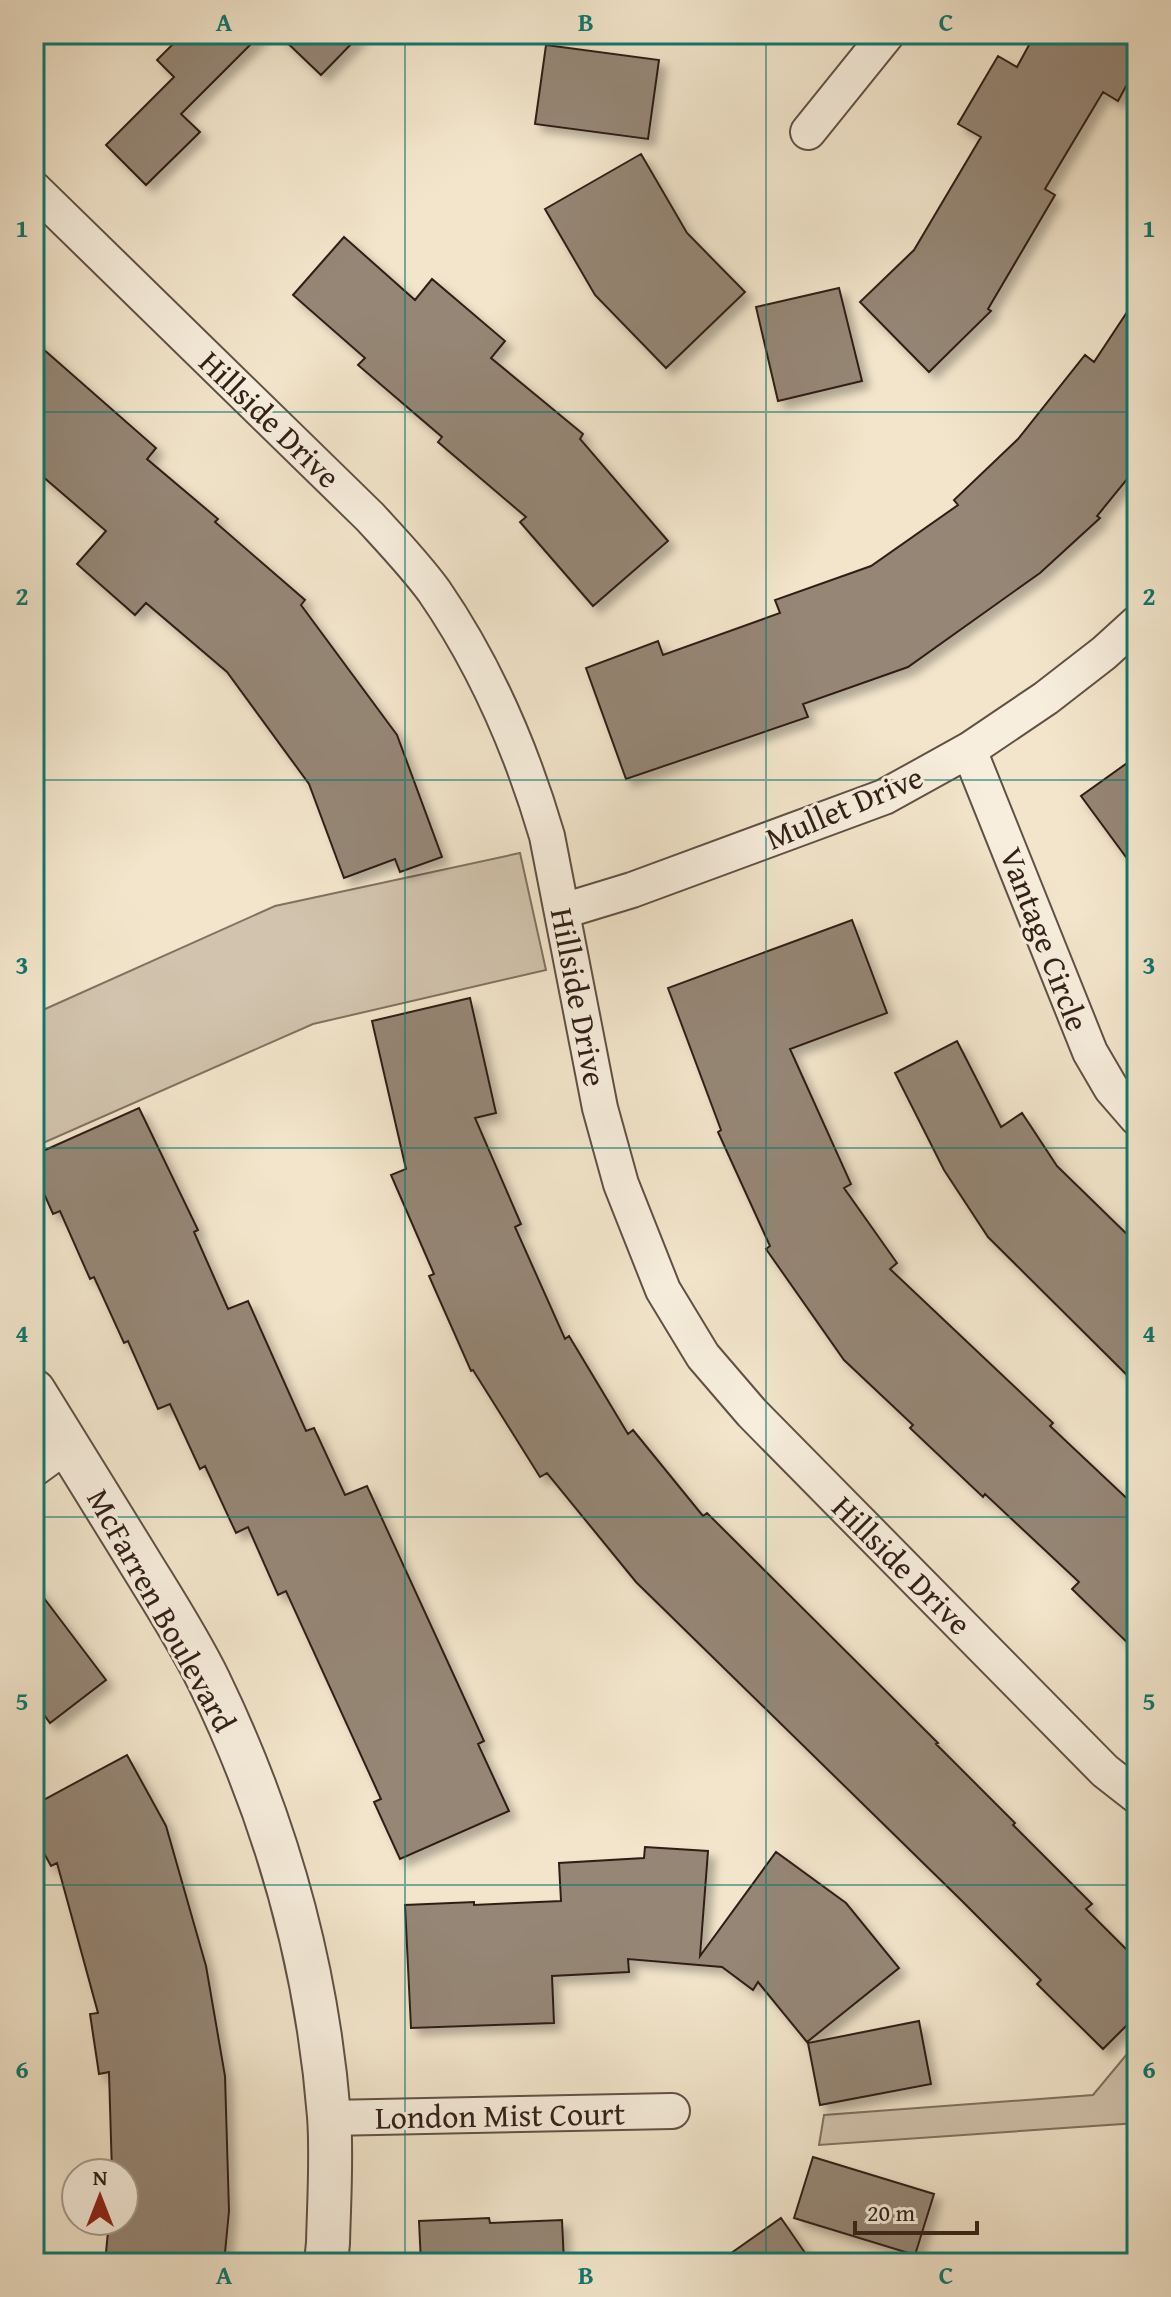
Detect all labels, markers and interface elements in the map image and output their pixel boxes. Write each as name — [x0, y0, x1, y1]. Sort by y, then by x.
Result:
text: A — [216, 2, 233, 41]
text: B — [578, 2, 594, 41]
text: C — [939, 2, 953, 41]
text: 1 — [15, 208, 29, 247]
text: 1 — [1142, 208, 1156, 247]
street label: Hillside Drive — [189, 339, 351, 499]
text: 2 — [15, 576, 29, 615]
text: 2 — [1142, 576, 1156, 615]
street label: Mullet Drive — [758, 753, 930, 861]
street label: Vantage Circle — [988, 840, 1102, 1038]
street label: Hillside Drive — [539, 904, 619, 1090]
text: 3 — [15, 945, 29, 984]
text: 3 — [1142, 945, 1156, 984]
text: 4 — [15, 1313, 29, 1352]
text: 4 — [1142, 1313, 1156, 1352]
street label: McFarren Boulevard — [76, 1480, 248, 1740]
street label: Hillside Drive — [821, 1484, 983, 1646]
text: 5 — [15, 1681, 29, 1720]
text: 5 — [1142, 1681, 1156, 1720]
text: 6 — [15, 2049, 29, 2088]
text: 6 — [1142, 2049, 1156, 2088]
street label: London Mist Court — [375, 2089, 625, 2141]
north arrow — [60, 2157, 140, 2237]
text: N — [93, 2161, 108, 2193]
scale bar — [855, 2185, 977, 2235]
text: 20 m — [867, 2195, 915, 2230]
text: A — [216, 2255, 233, 2294]
text: B — [578, 2255, 594, 2294]
text: C — [939, 2255, 953, 2294]

